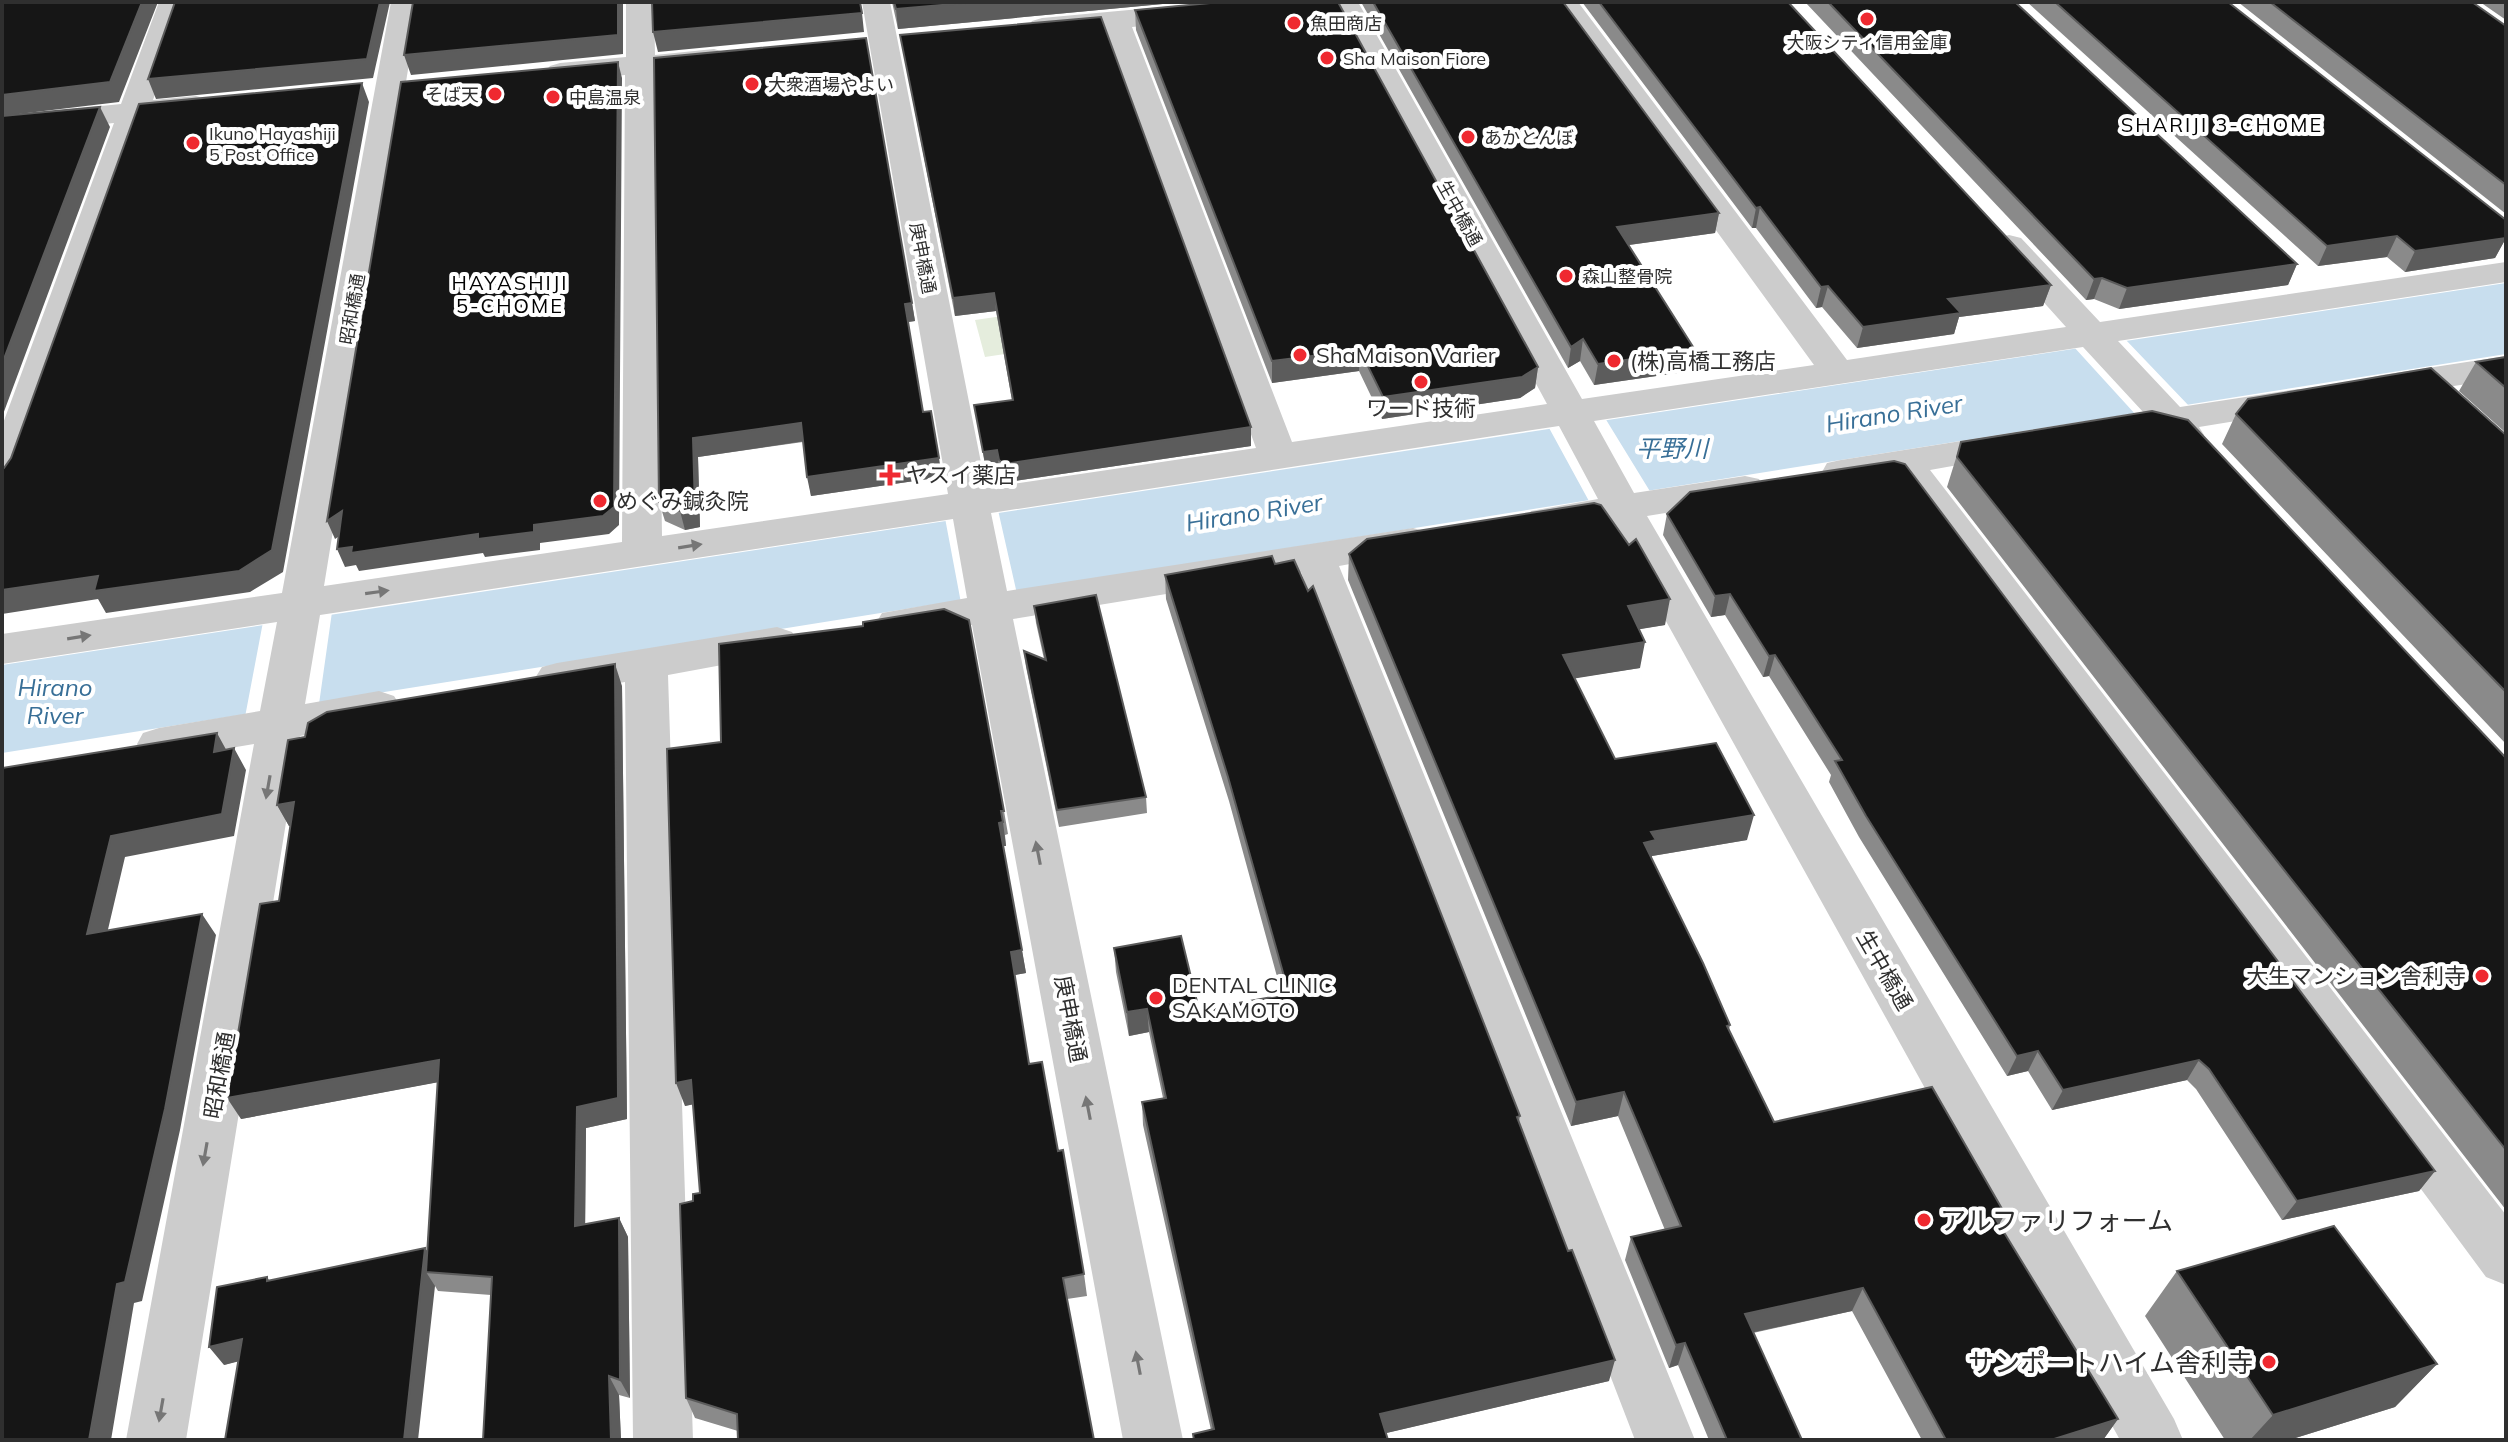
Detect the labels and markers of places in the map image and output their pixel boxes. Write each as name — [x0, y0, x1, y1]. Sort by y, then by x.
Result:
marker: 大阪シティ信用金庫 — [1858, 10, 1876, 28]
place label: 魚田商店 — [1310, 12, 1382, 35]
marker: 魚田商店 — [1285, 14, 1303, 32]
place label: 大阪シティ信用金庫 — [1787, 31, 1947, 54]
place label: Sha Maison Fiore — [1343, 47, 1486, 70]
marker: Sha Maison Fiore — [1318, 49, 1336, 67]
place label: 大衆酒場やよい — [768, 73, 894, 96]
marker: 大衆酒場やよい — [743, 75, 761, 93]
place label: そば天 — [425, 83, 479, 106]
marker: そば天 — [486, 85, 504, 103]
place label: 中島温泉 — [569, 86, 641, 109]
marker: 中島温泉 — [544, 88, 562, 106]
place label: Ikuno Hayashiji 5 Post Office — [209, 122, 336, 166]
place label: あかとんぼ — [1484, 126, 1574, 149]
marker: あかとんぼ — [1459, 128, 1477, 146]
marker: Ikuno Hayashiji 5 Post Office — [184, 134, 202, 152]
place label: 森山整骨院 — [1582, 265, 1672, 288]
marker: 森山整骨院 — [1557, 267, 1575, 285]
place label: ShaMaison Varier — [1316, 341, 1496, 369]
marker: ShaMaison Varier — [1291, 346, 1309, 364]
place label: (株)高橋工務店 — [1630, 347, 1776, 375]
marker: (株)高橋工務店 — [1605, 352, 1623, 370]
marker: ワード技術 — [1412, 373, 1430, 391]
place label: ワード技術 — [1366, 394, 1476, 422]
place label: ヤスイ薬店 — [906, 461, 1016, 489]
marker: ヤスイ薬店 — [881, 466, 899, 484]
place label: めぐみ鍼灸院 — [616, 487, 749, 515]
marker: めぐみ鍼灸院 — [591, 492, 609, 510]
place label: 大生マンション舎利寺 — [2246, 962, 2466, 990]
marker: 大生マンション舎利寺 — [2473, 967, 2491, 985]
place label: DENTAL CLINIC SAKAMOTO — [1172, 971, 1333, 1024]
marker: DENTAL CLINIC SAKAMOTO — [1147, 989, 1165, 1007]
place label: アルファリフォーム — [1940, 1204, 2173, 1237]
marker: アルファリフォーム — [1915, 1211, 1933, 1229]
place label: サンポートハイム舎利寺 — [1968, 1346, 2253, 1379]
marker: サンポートハイム舎利寺 — [2260, 1353, 2278, 1371]

